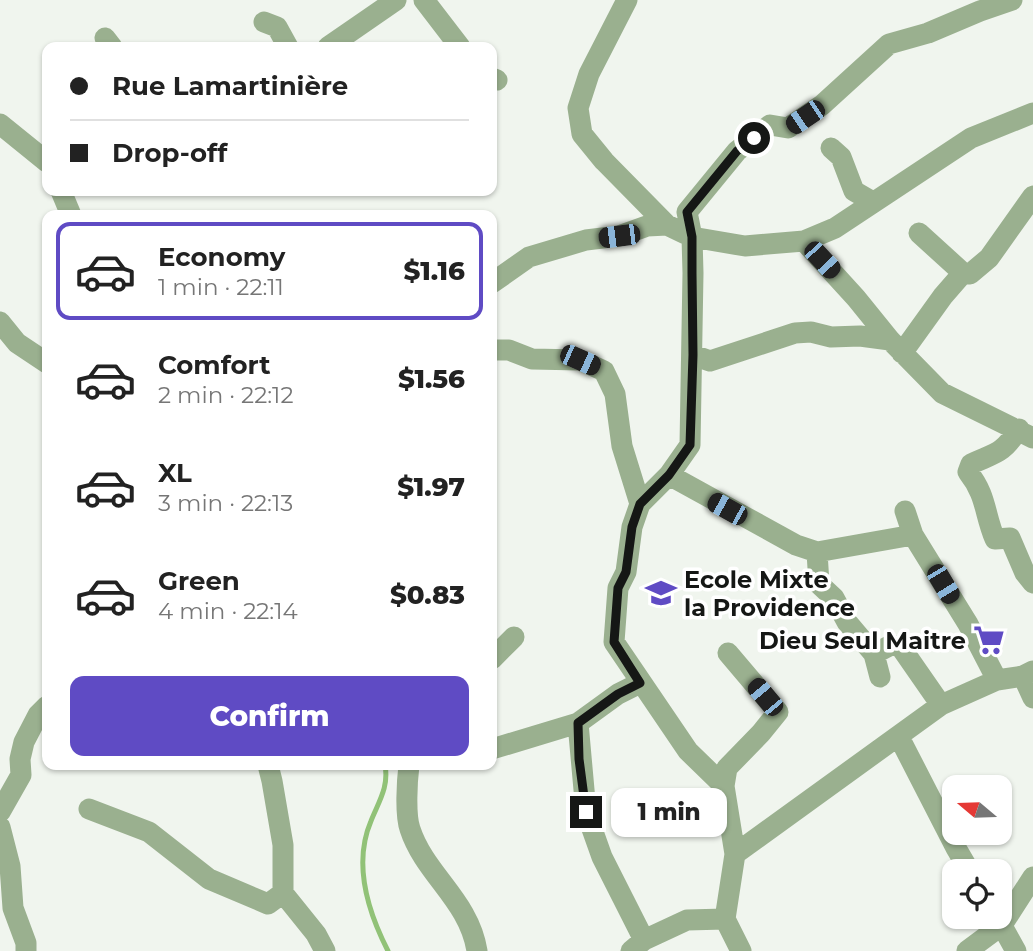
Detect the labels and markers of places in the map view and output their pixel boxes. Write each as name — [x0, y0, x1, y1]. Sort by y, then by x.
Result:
place label: Ecole Mixte la Providence — [684, 565, 855, 622]
school or university icon: Ecole Mixte la Providence — [644, 576, 678, 610]
supermarket icon: Dieu Seul Maitre — [972, 623, 1006, 657]
place label: Dieu Seul Maitre — [759, 626, 966, 655]

